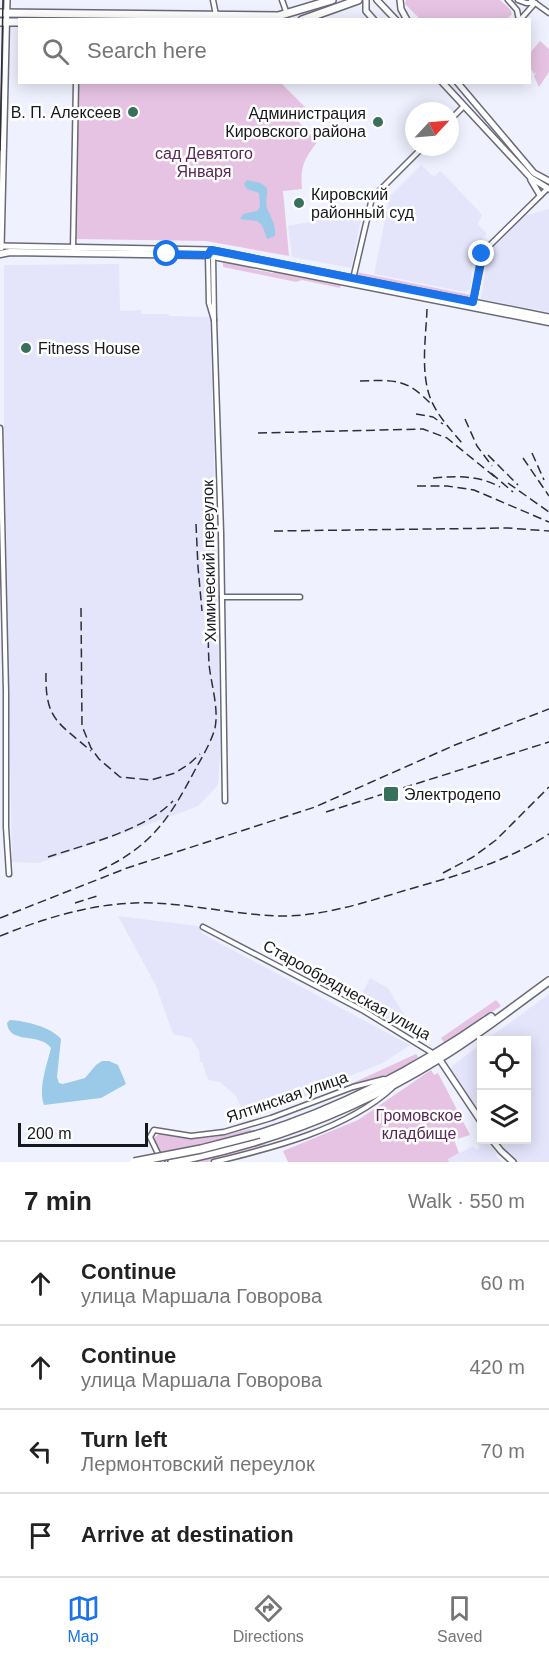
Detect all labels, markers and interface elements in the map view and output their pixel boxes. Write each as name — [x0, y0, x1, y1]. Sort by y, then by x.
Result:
search box — [18, 18, 531, 84]
icon: search — [39, 35, 72, 68]
text: Search here — [87, 38, 207, 63]
north arrow — [405, 102, 459, 156]
place label: В. П. Алексеев — [11, 104, 121, 121]
marker: В. П. Алексеев — [126, 105, 140, 119]
place label: Администрация Кировского района — [225, 105, 366, 140]
marker: Администрация Кировского района — [371, 115, 385, 129]
park label: сад Девятого Января — [155, 145, 253, 180]
place label: Кировский районный суд — [311, 186, 415, 221]
marker: Кировский районный суд — [292, 196, 306, 210]
route start — [153, 240, 179, 266]
route end — [468, 240, 494, 266]
place label: Fitness House — [38, 340, 140, 357]
marker: Fitness House — [19, 341, 33, 355]
street label: Химический переулок — [199, 479, 219, 642]
marker: Электродепо — [382, 785, 400, 803]
place label: Электродепо — [404, 786, 501, 803]
street label: Старообрядческая улица — [260, 937, 434, 1043]
map controls — [477, 1036, 531, 1144]
button: locate — [477, 1036, 531, 1090]
street label: Ялтинская улица — [224, 1068, 350, 1126]
button: layers — [477, 1090, 531, 1144]
park label: Громовское кладбище — [376, 1107, 462, 1142]
scale bar — [18, 1120, 148, 1148]
text: 200 m — [27, 1125, 71, 1142]
text: 7 min — [24, 1186, 92, 1216]
text: Walk · 550 m — [408, 1190, 525, 1212]
text: Continue — [81, 1259, 176, 1284]
icon: ahead — [24, 1267, 57, 1300]
text: 60 m — [481, 1272, 525, 1294]
text: улица Маршала Говорова — [81, 1285, 322, 1307]
text: Continue — [81, 1343, 176, 1368]
icon: ahead — [24, 1351, 57, 1384]
text: 420 m — [469, 1356, 525, 1378]
text: улица Маршала Говорова — [81, 1369, 322, 1391]
text: Turn left — [81, 1427, 167, 1452]
icon: left — [24, 1435, 57, 1468]
text: 70 m — [481, 1440, 525, 1462]
text: Лермонтовский переулок — [81, 1453, 315, 1475]
icon: arrive — [24, 1519, 57, 1552]
text: Arrive at destination — [81, 1522, 294, 1547]
tab: Map — [67, 1592, 100, 1646]
tab: Directions — [233, 1592, 304, 1646]
tab: Saved — [437, 1592, 482, 1646]

